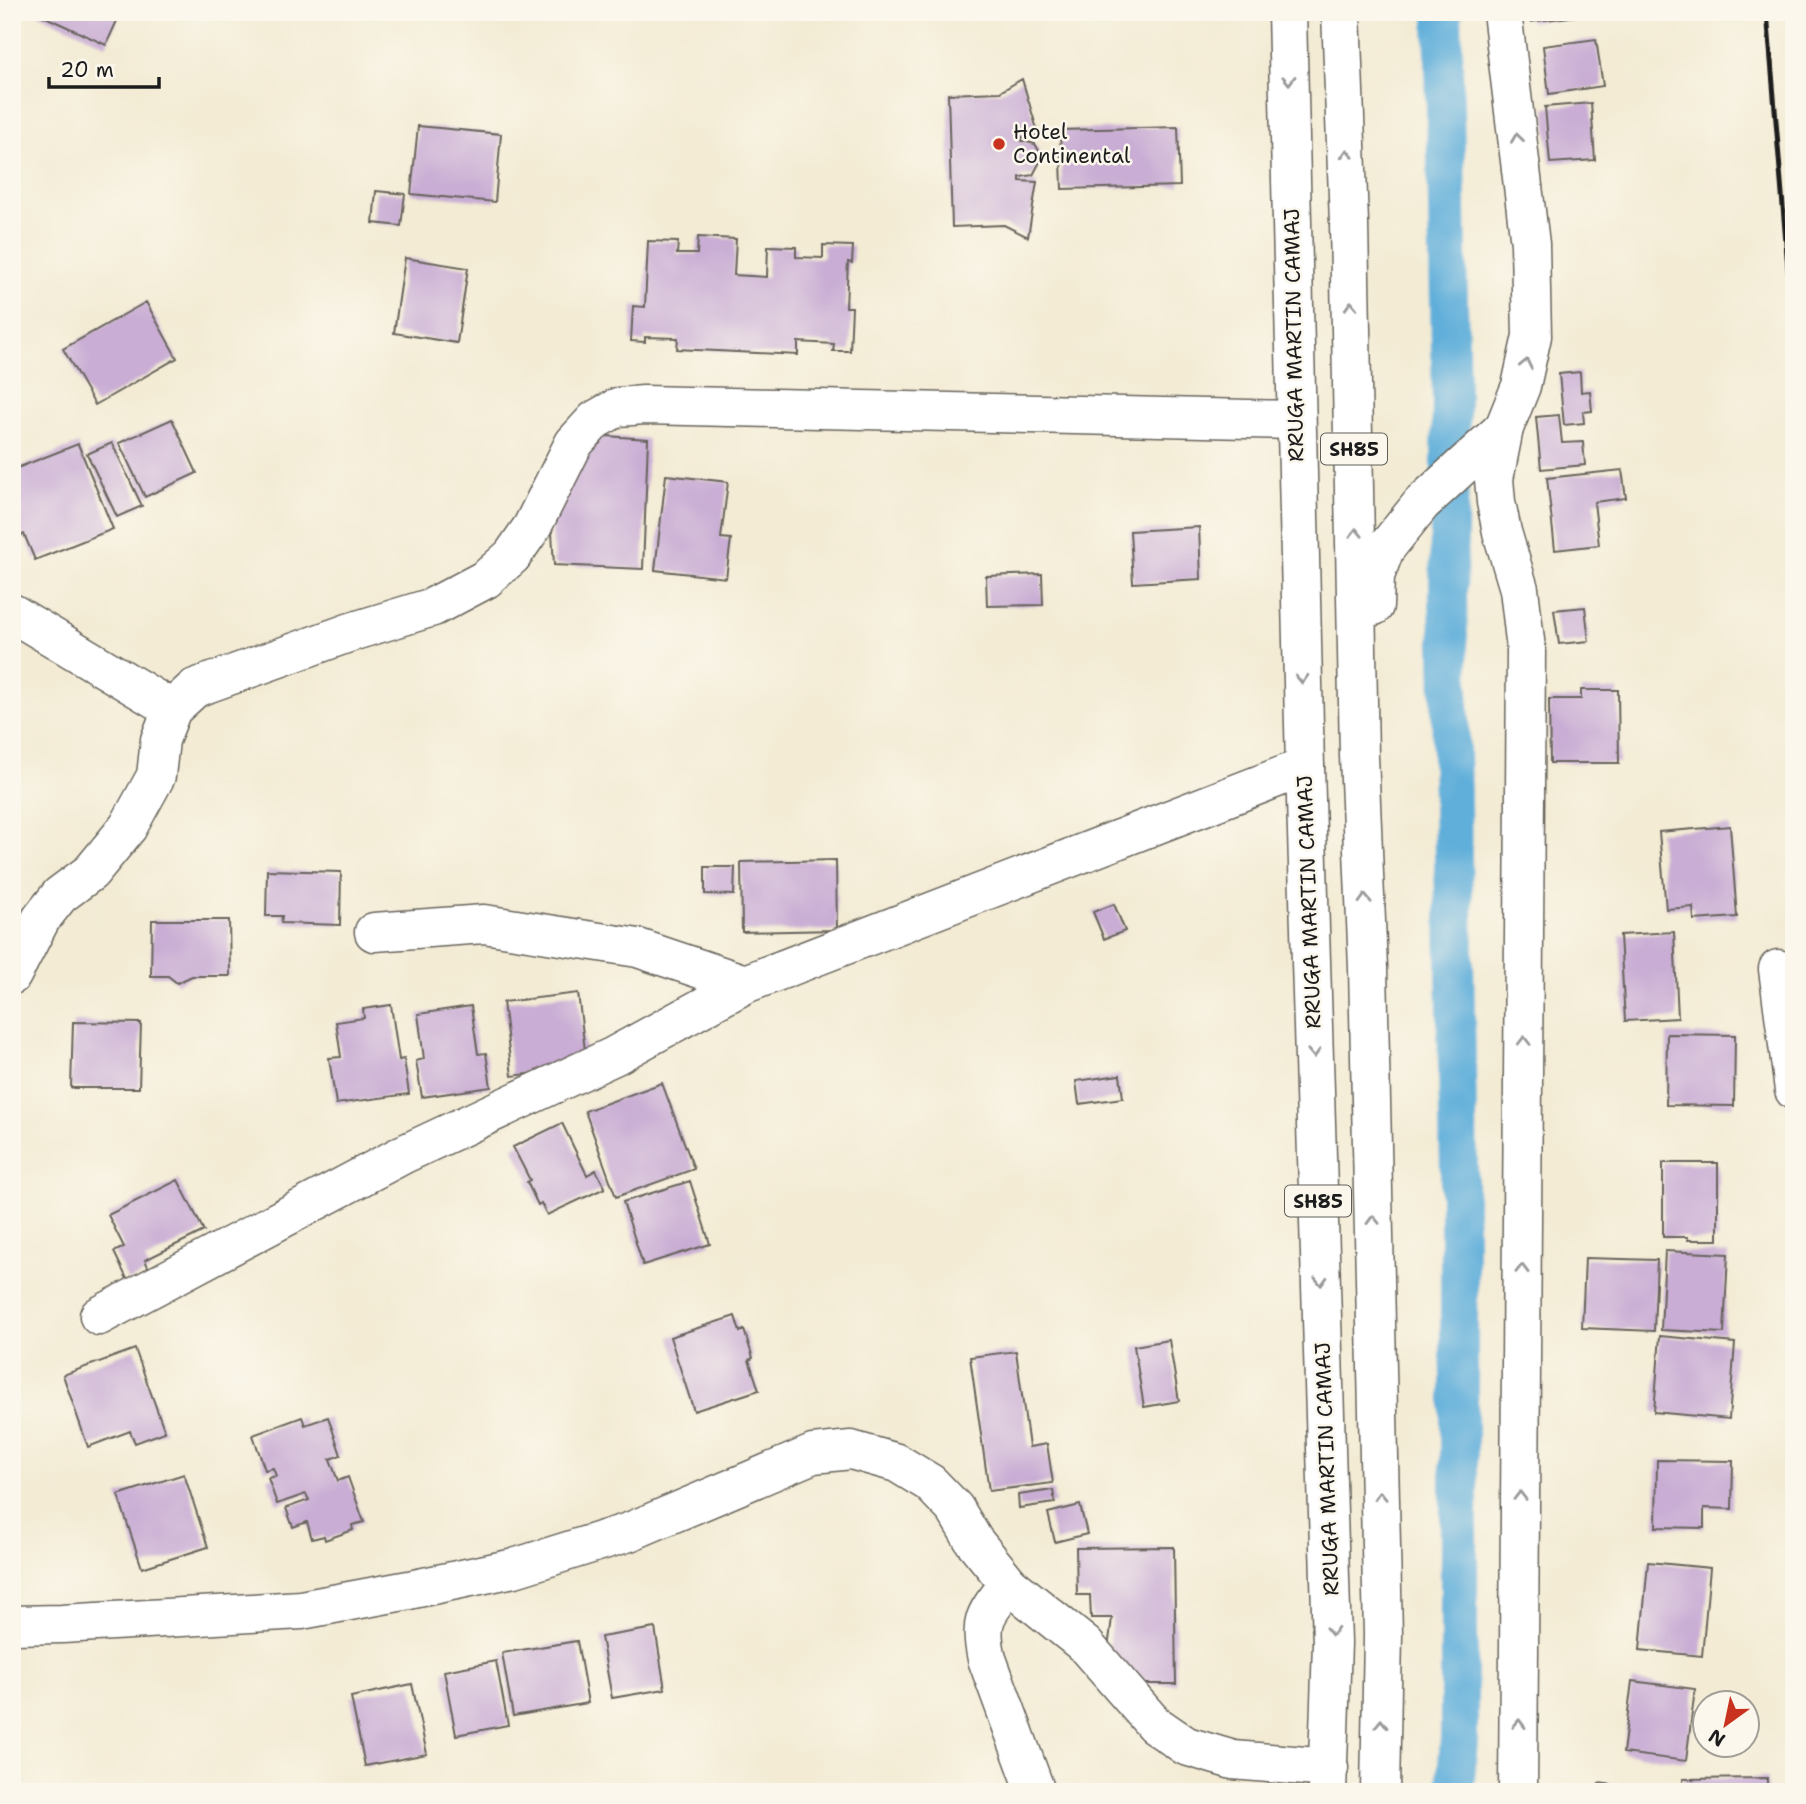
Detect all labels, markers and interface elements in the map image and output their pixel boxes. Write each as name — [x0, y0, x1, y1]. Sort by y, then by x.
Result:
scale bar — [49, 46, 159, 90]
text: 20 m — [60, 56, 114, 84]
one-way arrow — [1281, 76, 1297, 86]
place label: Hotel Continental — [1013, 118, 1131, 170]
one-way arrow — [1509, 132, 1524, 144]
marker: Hotel Continental — [991, 136, 1007, 152]
one-way arrow — [1339, 149, 1354, 160]
street label: RRUGA MARTIN CAMAJ — [1278, 208, 1310, 462]
one-way arrow — [1343, 300, 1359, 311]
one-way arrow — [1518, 358, 1532, 370]
road number: SH85 — [1321, 433, 1387, 464]
one-way arrow — [1348, 528, 1363, 539]
one-way arrow — [1294, 674, 1310, 685]
street label: RRUGA MARTIN CAMAJ — [1291, 775, 1327, 1029]
one-way arrow — [1357, 894, 1372, 905]
one-way arrow — [1516, 1035, 1532, 1046]
one-way arrow — [1306, 1048, 1321, 1059]
road number: SH85 — [1285, 1186, 1351, 1217]
one-way arrow — [1366, 1214, 1381, 1225]
one-way arrow — [1515, 1263, 1530, 1274]
one-way arrow — [1313, 1275, 1328, 1286]
street label: RRUGA MARTIN CAMAJ — [1309, 1342, 1345, 1596]
one-way arrow — [1372, 1490, 1388, 1501]
one-way arrow — [1512, 1490, 1528, 1501]
one-way arrow — [1324, 1625, 1339, 1636]
north arrow — [1690, 1688, 1760, 1758]
one-way arrow — [1374, 1718, 1389, 1729]
one-way arrow — [1511, 1718, 1527, 1728]
text: N — [1704, 1723, 1730, 1752]

